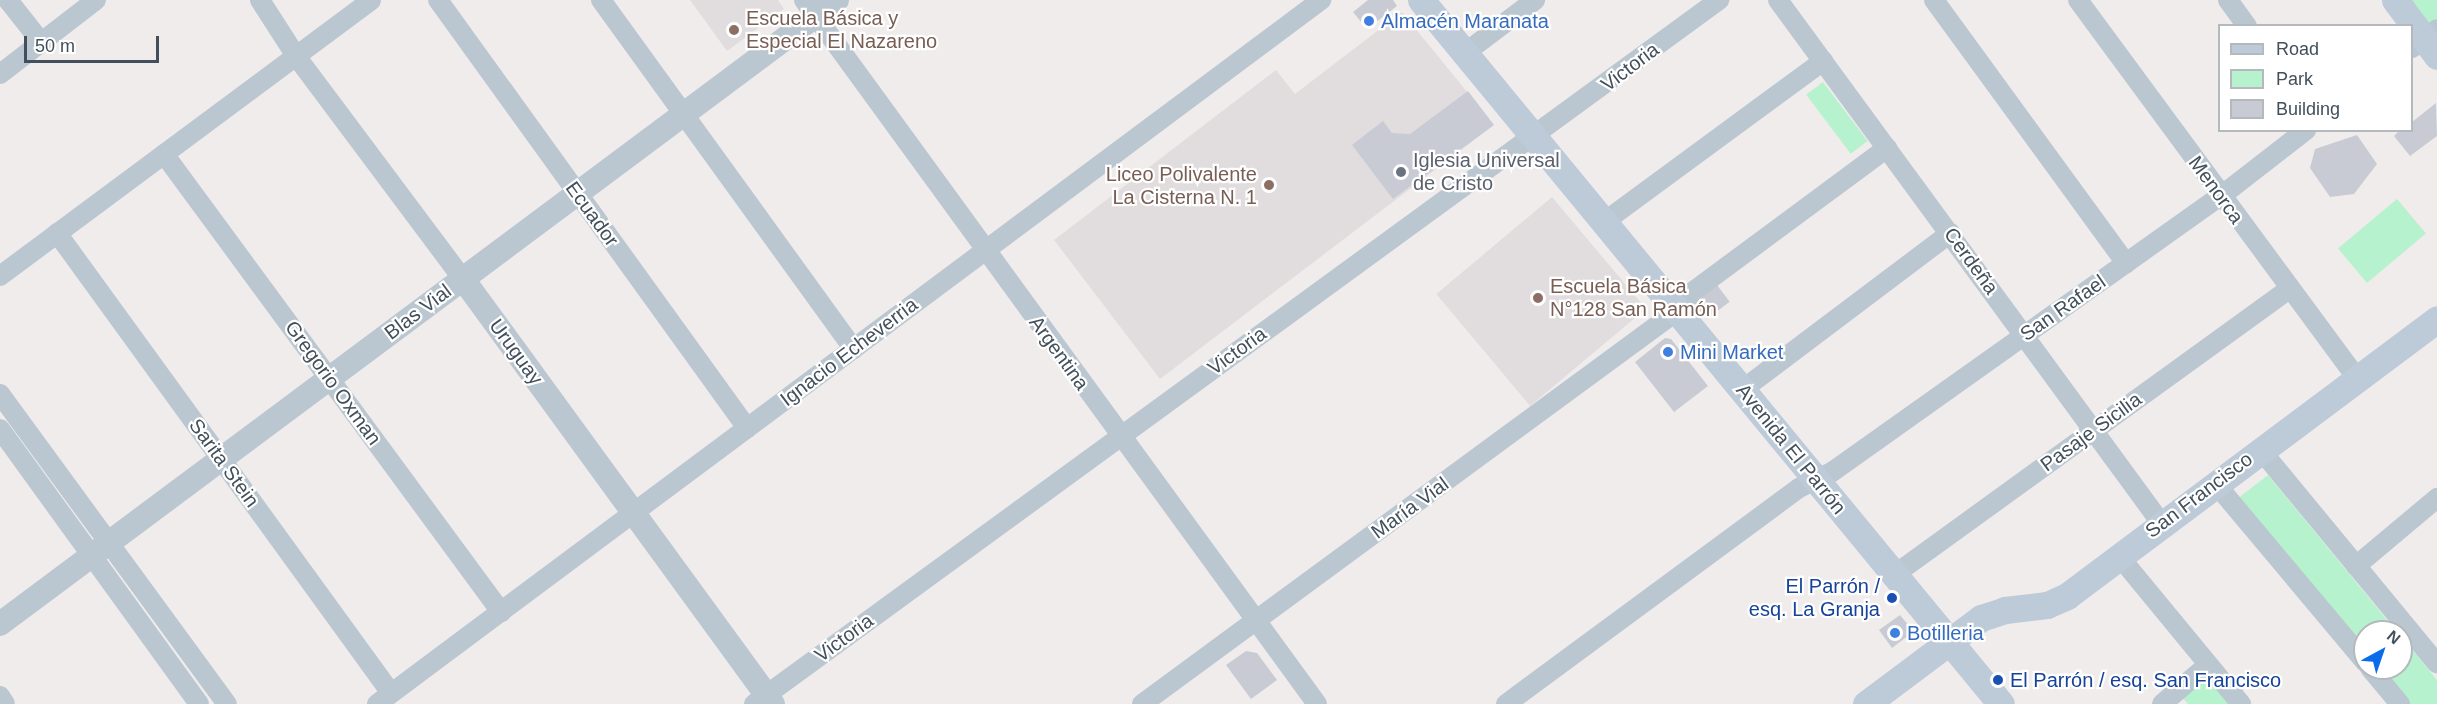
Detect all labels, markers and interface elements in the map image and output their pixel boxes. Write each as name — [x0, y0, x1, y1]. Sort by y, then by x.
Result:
place label: Escuela Básica y Especial El Nazareno — [746, 6, 937, 53]
place label: Almacén Maranata — [1381, 9, 1549, 33]
marker: Almacén Maranata — [1362, 14, 1376, 28]
marker: Escuela Básica y Especial El Nazareno — [727, 23, 741, 37]
scale bar — [27, 24, 162, 62]
legend — [2218, 24, 2413, 132]
text: 50 m — [35, 36, 75, 56]
street label: Victoria — [1596, 37, 1664, 97]
text: Road — [2276, 39, 2319, 59]
text: Park — [2276, 69, 2313, 89]
text: Building — [2276, 99, 2340, 119]
place label: Iglesia Universal de Cristo — [1413, 148, 1560, 195]
street label: Menorca — [2183, 151, 2249, 229]
place label: Liceo Polivalente La Cisterna N. 1 — [1106, 162, 1257, 209]
marker: Iglesia Universal de Cristo — [1394, 165, 1408, 179]
street label: Ecuador — [560, 177, 624, 251]
marker: Liceo Polivalente La Cisterna N. 1 — [1262, 178, 1276, 192]
street label: Cerdeña — [1939, 223, 2003, 299]
street label: San Rafael — [2016, 270, 2110, 346]
place label: Escuela Básica N°128 San Ramón — [1550, 274, 1717, 321]
street label: Blas Vial — [380, 279, 456, 345]
marker: Escuela Básica N°128 San Ramón — [1531, 291, 1545, 305]
street label: Ignacio Echeverria — [776, 293, 922, 411]
street label: Argentina — [1024, 311, 1094, 395]
street label: Uruguay — [484, 314, 548, 390]
street label: Gregorio Oxman — [280, 316, 386, 450]
street label: Victoria — [1203, 322, 1271, 380]
place label: Mini Market — [1680, 340, 1783, 364]
marker: Mini Market — [1661, 345, 1675, 359]
street label: Avenida El Parrón — [1731, 379, 1851, 519]
street label: Pasaje Sicilia — [2036, 387, 2146, 477]
street label: Sarita Stein — [184, 414, 264, 512]
street label: San Francisco — [2141, 447, 2257, 543]
street label: María Vial — [1367, 472, 1453, 544]
place label: El Parrón / esq. La Granja — [1749, 574, 1880, 621]
marker: El Parrón / esq. La Granja — [1885, 591, 1899, 605]
street label: Victoria — [810, 609, 878, 667]
north arrow — [2353, 620, 2413, 680]
place label: Botilleria — [1907, 621, 1984, 645]
marker: Botilleria — [1888, 626, 1902, 640]
text: N — [2384, 627, 2403, 648]
place label: El Parrón / esq. San Francisco — [2010, 668, 2281, 692]
marker: El Parrón / esq. San Francisco — [1991, 673, 2005, 687]

